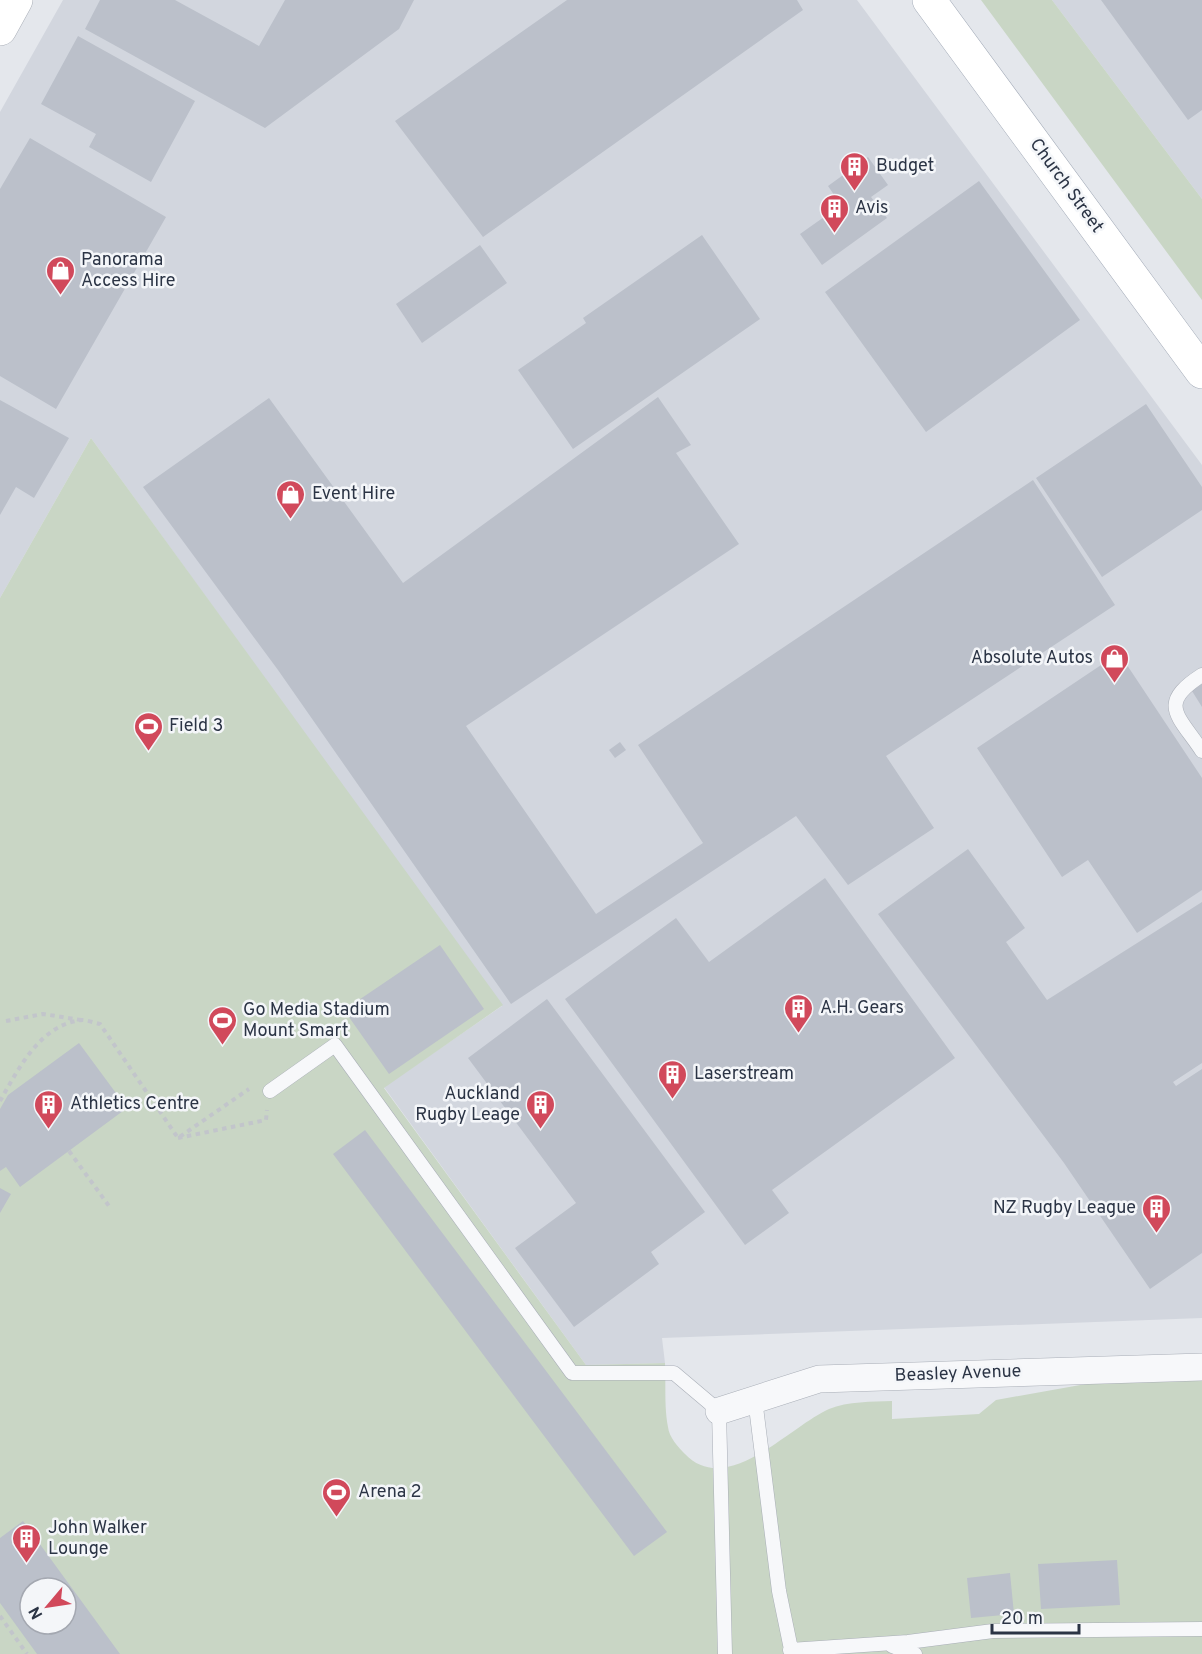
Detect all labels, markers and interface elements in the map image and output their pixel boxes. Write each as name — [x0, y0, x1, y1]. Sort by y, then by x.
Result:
street label: Church Street — [1024, 134, 1108, 238]
building icon: Budget — [839, 150, 871, 192]
place label: Budget — [876, 155, 934, 178]
building icon: Avis — [818, 192, 850, 234]
place label: Avis — [855, 197, 889, 220]
place label: Panorama Access Hire — [81, 249, 175, 293]
shop icon: Panorama Access Hire — [44, 254, 76, 296]
shop icon: Event Hire — [275, 478, 307, 520]
place label: Event Hire — [312, 483, 395, 506]
shop icon: Absolute Autos — [1098, 642, 1130, 684]
place label: Absolute Autos — [971, 647, 1093, 670]
sports icon: Field 3 — [132, 710, 164, 752]
place label: Field 3 — [169, 715, 223, 738]
building icon: A.H. Gears — [783, 992, 815, 1034]
place label: A.H. Gears — [820, 997, 904, 1020]
place label: Go Media Stadium Mount Smart — [243, 999, 390, 1043]
sports icon: Go Media Stadium Mount Smart — [206, 1004, 238, 1046]
building icon: Laserstream — [657, 1058, 689, 1100]
place label: Laserstream — [694, 1063, 794, 1086]
place label: Auckland Rugby Leage — [415, 1083, 520, 1127]
building icon: Athletics Centre — [33, 1088, 65, 1130]
building icon: Auckland Rugby Leage — [525, 1088, 557, 1130]
place label: Athletics Centre — [70, 1093, 199, 1116]
building icon: NZ Rugby League — [1141, 1192, 1173, 1234]
place label: NZ Rugby League — [993, 1197, 1136, 1220]
street label: Beasley Avenue — [894, 1360, 1022, 1388]
sports icon: Arena 2 — [321, 1476, 353, 1518]
place label: Arena 2 — [358, 1481, 422, 1504]
place label: John Walker Lounge — [48, 1517, 147, 1561]
building icon: John Walker Lounge — [11, 1522, 43, 1564]
north arrow — [18, 1576, 78, 1636]
scale bar — [992, 1597, 1079, 1635]
text: N — [25, 1602, 48, 1622]
text: 20 m — [1001, 1608, 1043, 1631]

